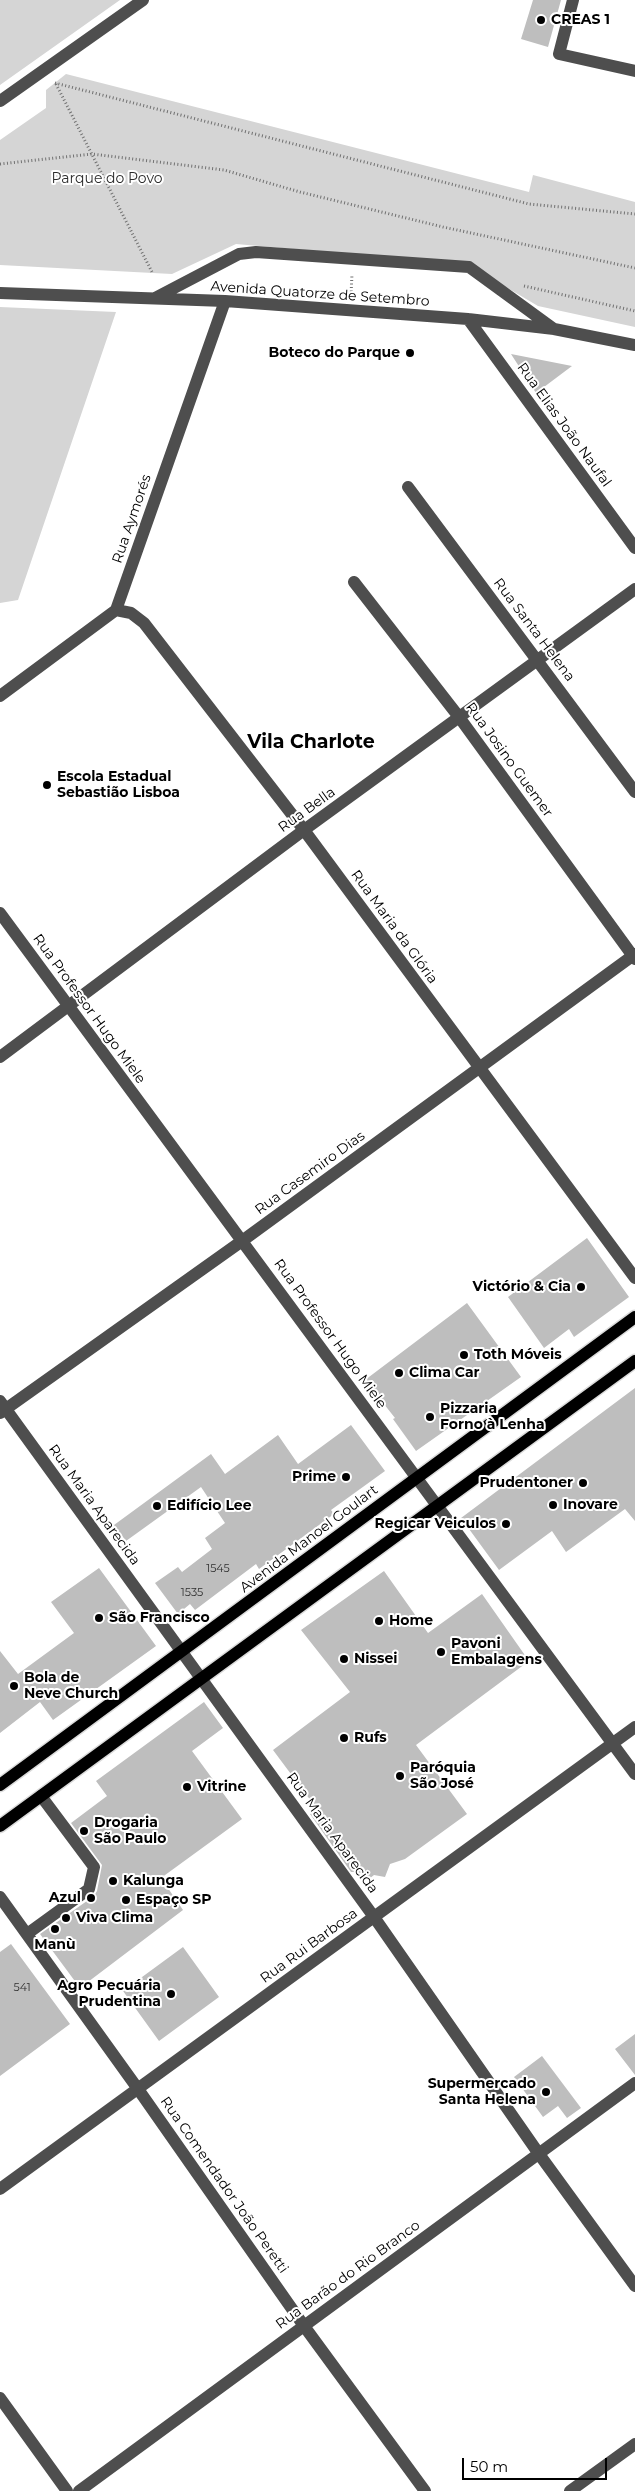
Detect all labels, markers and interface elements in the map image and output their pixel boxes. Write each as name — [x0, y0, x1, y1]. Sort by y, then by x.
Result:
place label: CREAS 1 — [551, 12, 610, 28]
marker: CREAS 1 — [535, 14, 547, 26]
park label: Parque do Povo — [51, 171, 163, 187]
street label: Avenida Quatorze de Setembro — [210, 278, 430, 310]
place label: Boteco do Parque — [269, 345, 400, 361]
marker: Boteco do Parque — [404, 347, 416, 359]
street label: Rua Elias João Naufal — [513, 360, 615, 490]
street label: Rua Aymorés — [109, 472, 155, 566]
street label: Rua Santa Helena — [490, 575, 578, 685]
street label: Rua Josino Guemer — [462, 699, 556, 821]
district label: Vila Charlote — [247, 731, 375, 753]
place label: Escola Estadual Sebastião Lisboa — [57, 769, 180, 802]
marker: Escola Estadual Sebastião Lisboa — [41, 779, 53, 791]
street label: Rua Bella — [275, 784, 339, 836]
street label: Rua Maria da Glória — [347, 867, 441, 987]
street label: Rua Professor Hugo Miele — [29, 931, 149, 1087]
street label: Rua Casemiro Dias — [252, 1127, 368, 1219]
street label: Rua Professor Hugo Miele — [270, 1256, 390, 1412]
place label: Victório & Cia — [473, 1279, 571, 1295]
marker: Victório & Cia — [575, 1281, 587, 1293]
place label: Toth Móveis — [474, 1347, 562, 1363]
marker: Toth Móveis — [458, 1349, 470, 1361]
place label: Clima Car — [409, 1365, 480, 1381]
marker: Clima Car — [393, 1367, 405, 1379]
place label: Pizzaria Forno à Lenha — [440, 1401, 545, 1434]
marker: Pizzaria Forno à Lenha — [424, 1411, 436, 1423]
street label: Rua Maria Aparecida — [45, 1441, 143, 1569]
place label: Prime — [292, 1469, 336, 1485]
marker: Prime — [340, 1471, 352, 1483]
place label: Prudentoner — [479, 1475, 573, 1491]
marker: Prudentoner — [577, 1477, 589, 1489]
street label: Avenida Manoel Goulart — [237, 1482, 381, 1596]
place label: Inovare — [563, 1497, 618, 1513]
place label: Edifício Lee — [167, 1498, 252, 1514]
marker: Inovare — [547, 1499, 559, 1511]
marker: Edifício Lee — [151, 1500, 163, 1512]
place label: Regicar Veiculos — [375, 1516, 496, 1532]
marker: Regicar Veiculos — [500, 1518, 512, 1530]
house number: 1545 — [206, 1562, 230, 1576]
house number: 1535 — [181, 1586, 203, 1600]
place label: São Francisco — [109, 1610, 210, 1626]
marker: São Francisco — [93, 1612, 105, 1624]
place label: Home — [389, 1613, 433, 1629]
marker: Home — [373, 1615, 385, 1627]
place label: Pavoni Embalagens — [451, 1636, 542, 1668]
marker: Pavoni Embalagens — [435, 1646, 447, 1658]
place label: Nissei — [354, 1651, 397, 1667]
marker: Nissei — [338, 1653, 350, 1665]
place label: Bola de Neve Church — [24, 1670, 118, 1702]
marker: Bola de Neve Church — [8, 1680, 20, 1692]
place label: Rufs — [354, 1730, 387, 1746]
marker: Rufs — [338, 1732, 350, 1744]
place label: Paróquia São José — [410, 1760, 476, 1792]
street label: Rua Maria Aparecida — [283, 1769, 381, 1897]
marker: Paróquia São José — [394, 1770, 406, 1782]
place label: Vitrine — [197, 1779, 246, 1795]
marker: Vitrine — [181, 1781, 193, 1793]
place label: Drogaria São Paulo — [94, 1815, 166, 1848]
marker: Drogaria São Paulo — [78, 1825, 90, 1837]
place label: Kalunga — [123, 1873, 184, 1889]
marker: Kalunga — [107, 1875, 119, 1887]
place label: Azul — [49, 1890, 81, 1906]
marker: Azul — [85, 1892, 97, 1904]
place label: Espaço SP — [136, 1892, 211, 1908]
marker: Espaço SP — [120, 1894, 132, 1906]
street label: Rua Rui Barbosa — [257, 1905, 361, 1987]
place label: Viva Clima — [76, 1910, 153, 1926]
marker: Viva Clima — [60, 1912, 72, 1924]
marker: Manù — [49, 1923, 61, 1935]
place label: Manù — [34, 1937, 76, 1953]
place label: Agro Pecuária Prudentina — [57, 1978, 161, 2010]
house number: 541 — [13, 1981, 31, 1995]
marker: Agro Pecuária Prudentina — [165, 1988, 177, 2000]
place label: Supermercado Santa Helena — [428, 2076, 536, 2108]
marker: Supermercado Santa Helena — [540, 2086, 552, 2098]
street label: Rua Comendador João Peretti — [156, 2094, 292, 2276]
street label: Rua Barão do Rio Branco — [273, 2217, 423, 2333]
scale bar — [465, 2448, 610, 2480]
text: 50 m — [470, 2457, 508, 2476]

